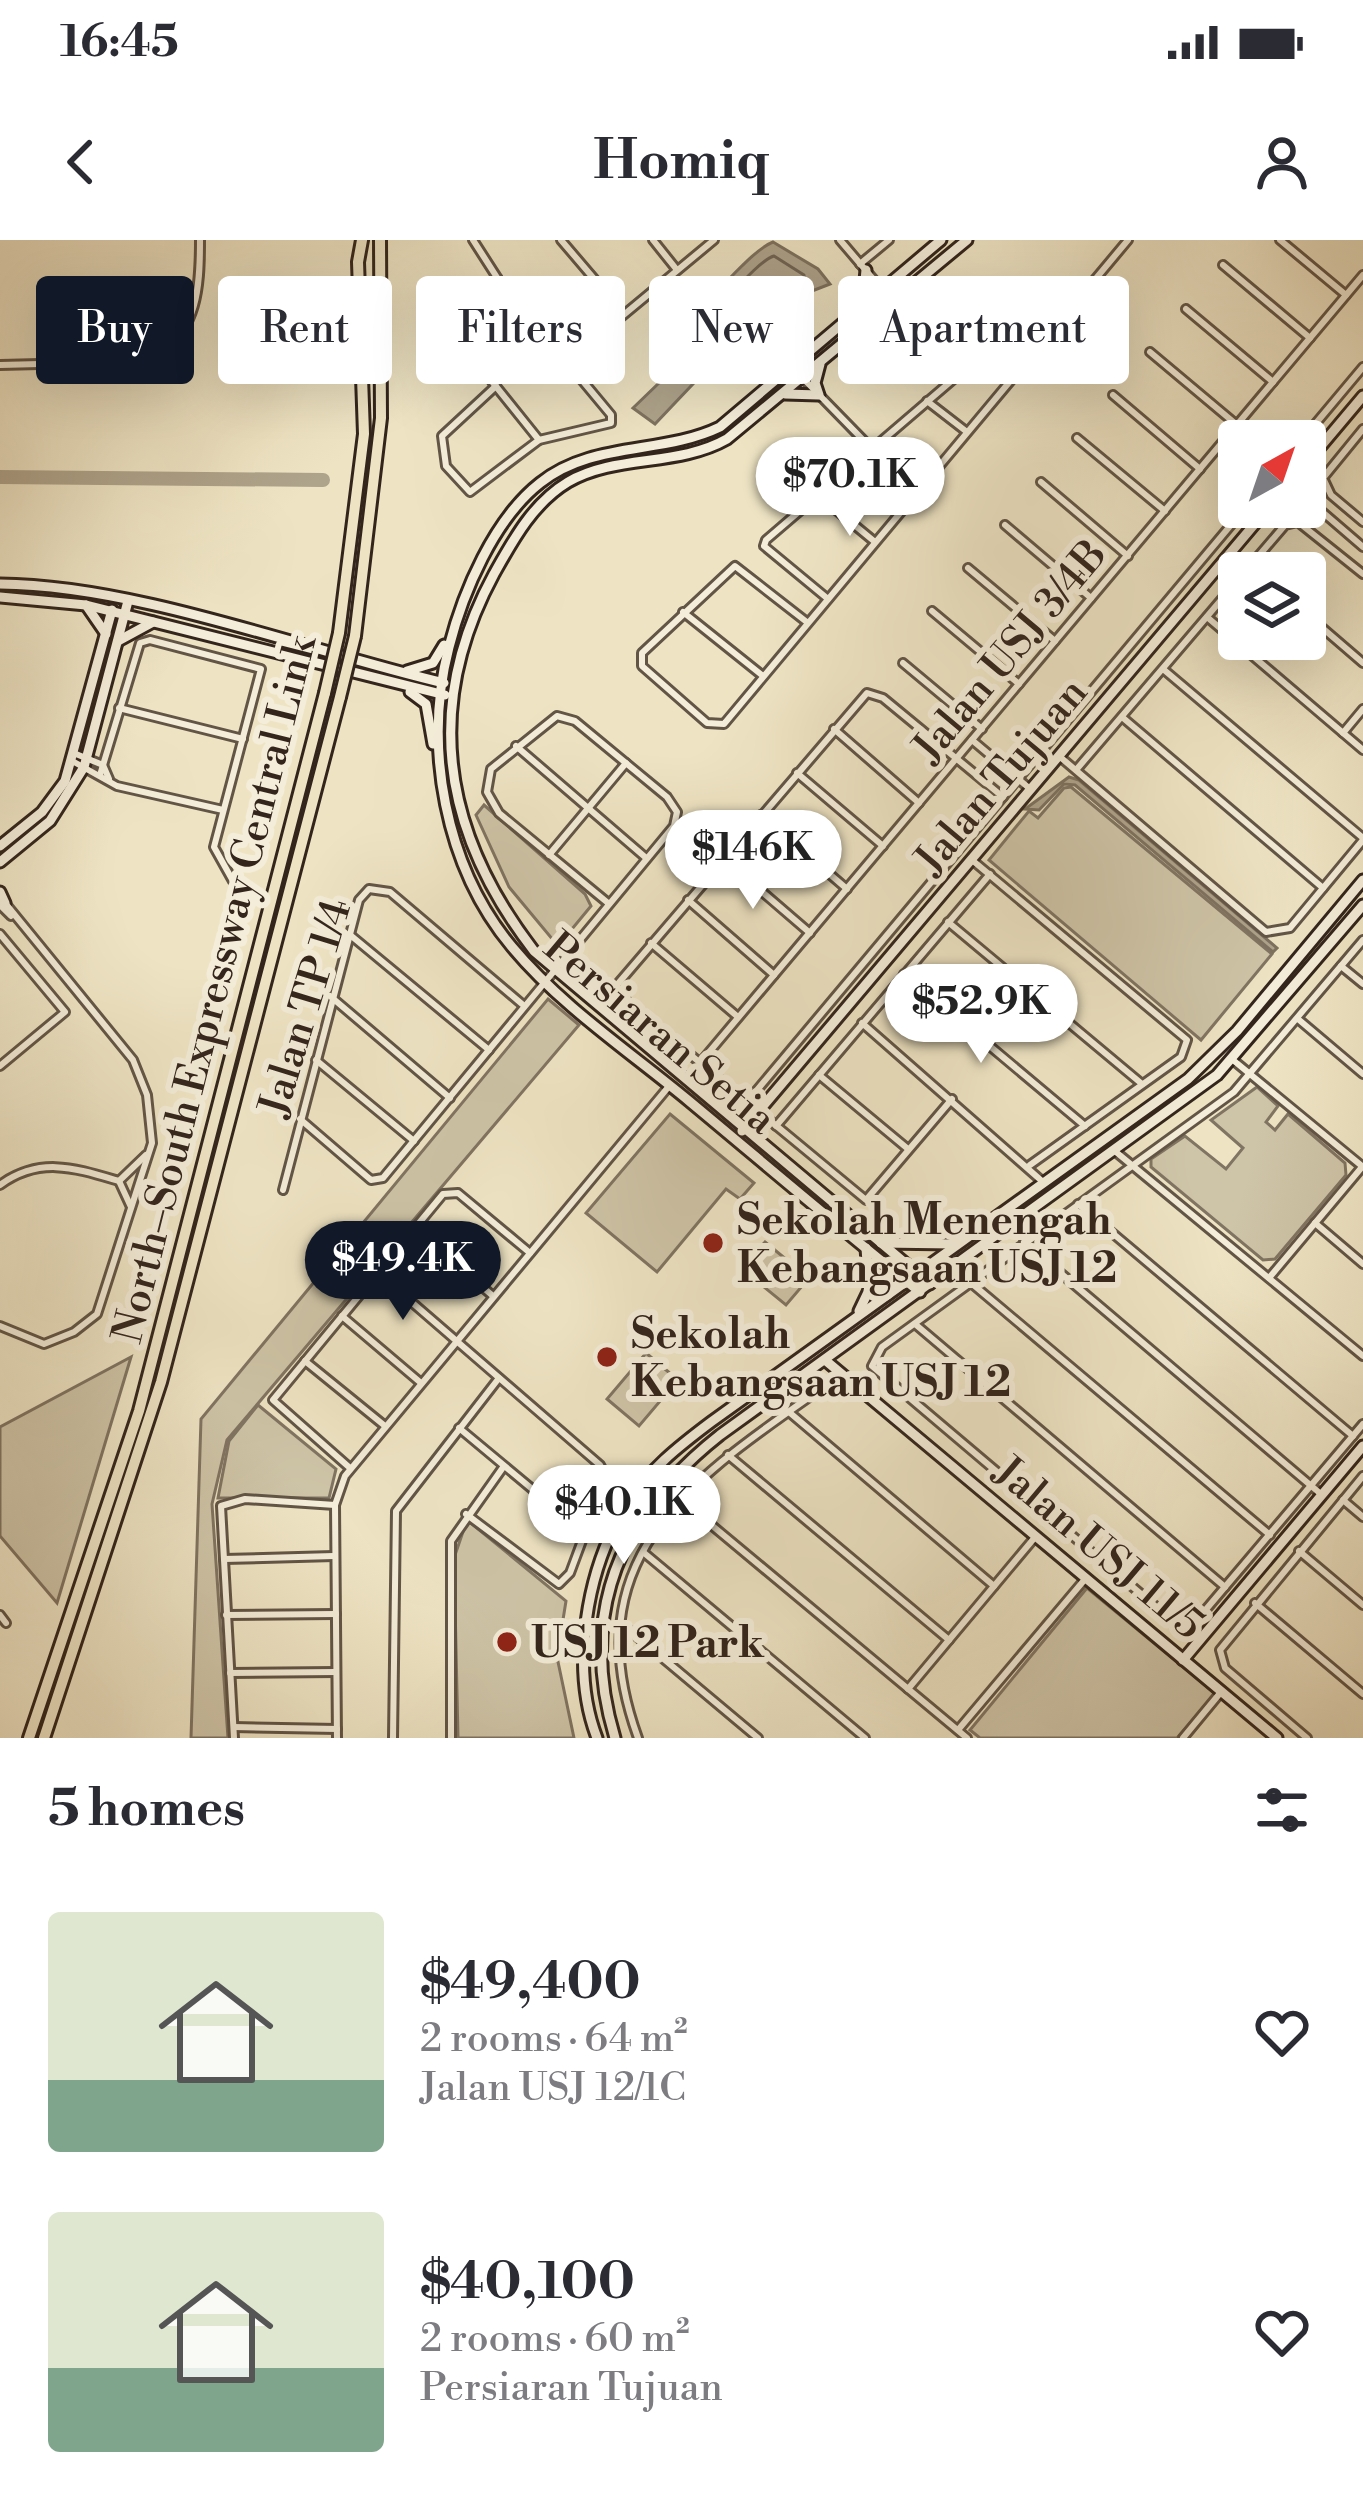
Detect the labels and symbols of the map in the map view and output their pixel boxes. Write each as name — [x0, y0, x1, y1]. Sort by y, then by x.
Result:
north arrow — [1218, 420, 1326, 528]
pin: $70.1K — [752, 437, 948, 539]
street label: Jalan USJ 3/4B — [901, 529, 1119, 775]
street label: North–South Expressway Central Link — [102, 629, 331, 1349]
street label: Jalan Tujuan — [903, 667, 1100, 888]
pin: $146K — [669, 810, 837, 912]
street label: Jalan TP 1/4 — [248, 893, 365, 1125]
street label: Persiaran Setia — [532, 921, 787, 1147]
pin: $52.9K — [883, 964, 1079, 1066]
place label: Sekolah Menengah Kebangsaan USJ 12 — [737, 1195, 1117, 1296]
pin: $49.4K — [305, 1221, 501, 1323]
marker: Sekolah Menengah Kebangsaan USJ 12 — [700, 1230, 726, 1256]
place label: Sekolah Kebangsaan USJ 12 — [631, 1309, 1011, 1410]
marker: Sekolah Kebangsaan USJ 12 — [594, 1344, 620, 1370]
street label: Jalan USJ 11/5 — [981, 1445, 1214, 1652]
pin: $40.1K — [526, 1465, 722, 1567]
place label: USJ 12 Park — [531, 1618, 765, 1671]
marker: USJ 12 Park — [494, 1629, 520, 1655]

